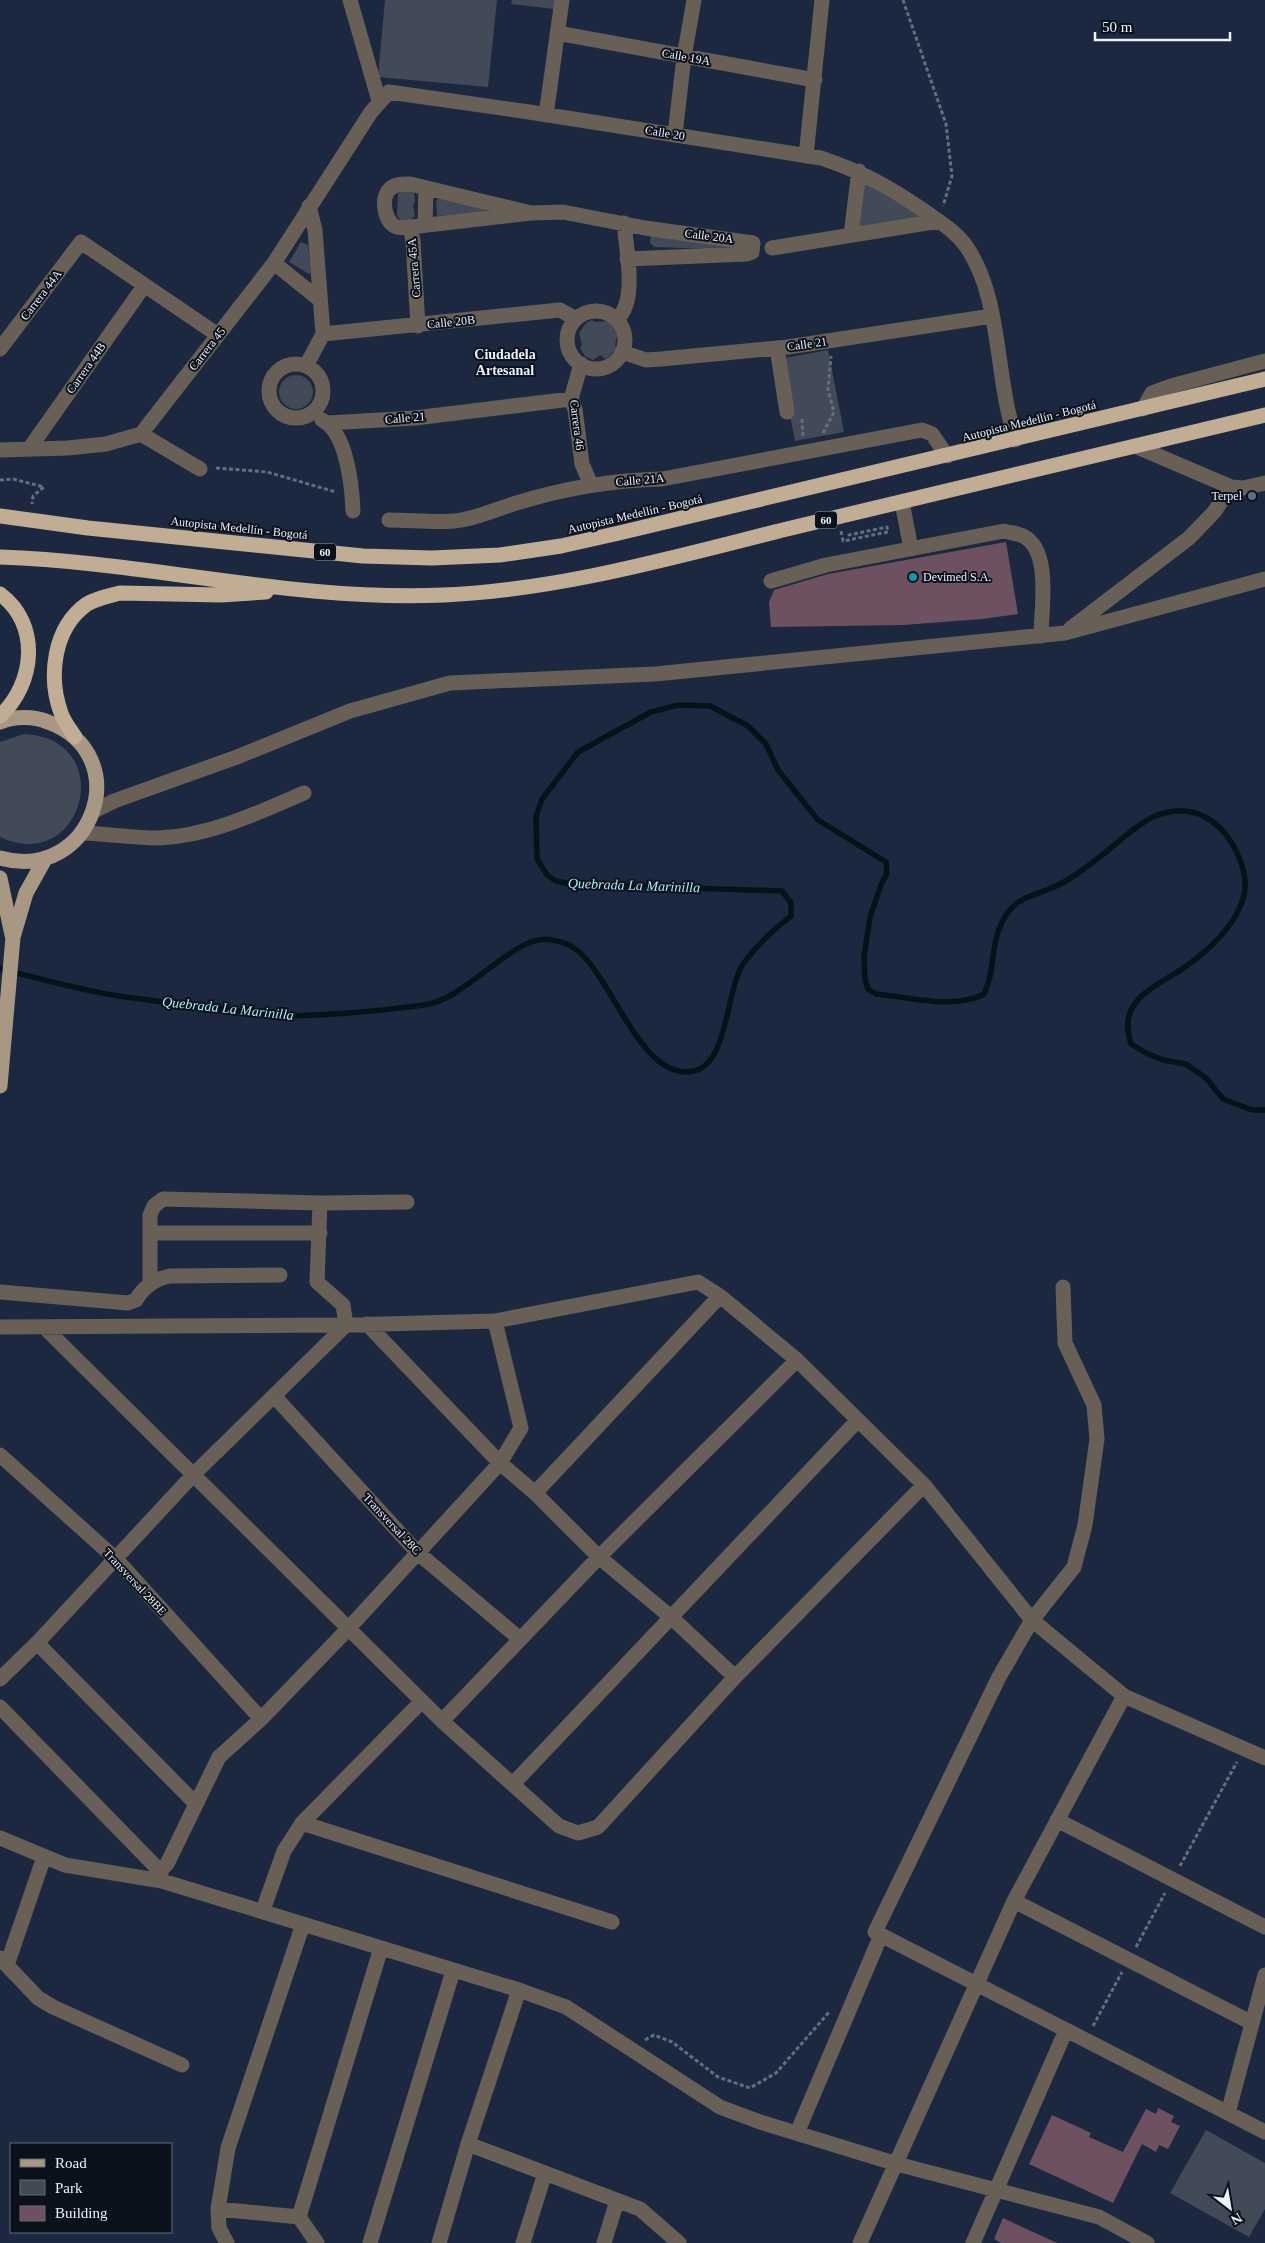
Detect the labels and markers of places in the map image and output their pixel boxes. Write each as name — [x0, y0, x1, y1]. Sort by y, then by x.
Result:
place label: Terpel — [1212, 489, 1243, 503]
marker: Terpel — [1246, 490, 1258, 502]
place label: Devimed S.A. — [923, 570, 991, 584]
marker: Devimed S.A. — [907, 571, 919, 583]

